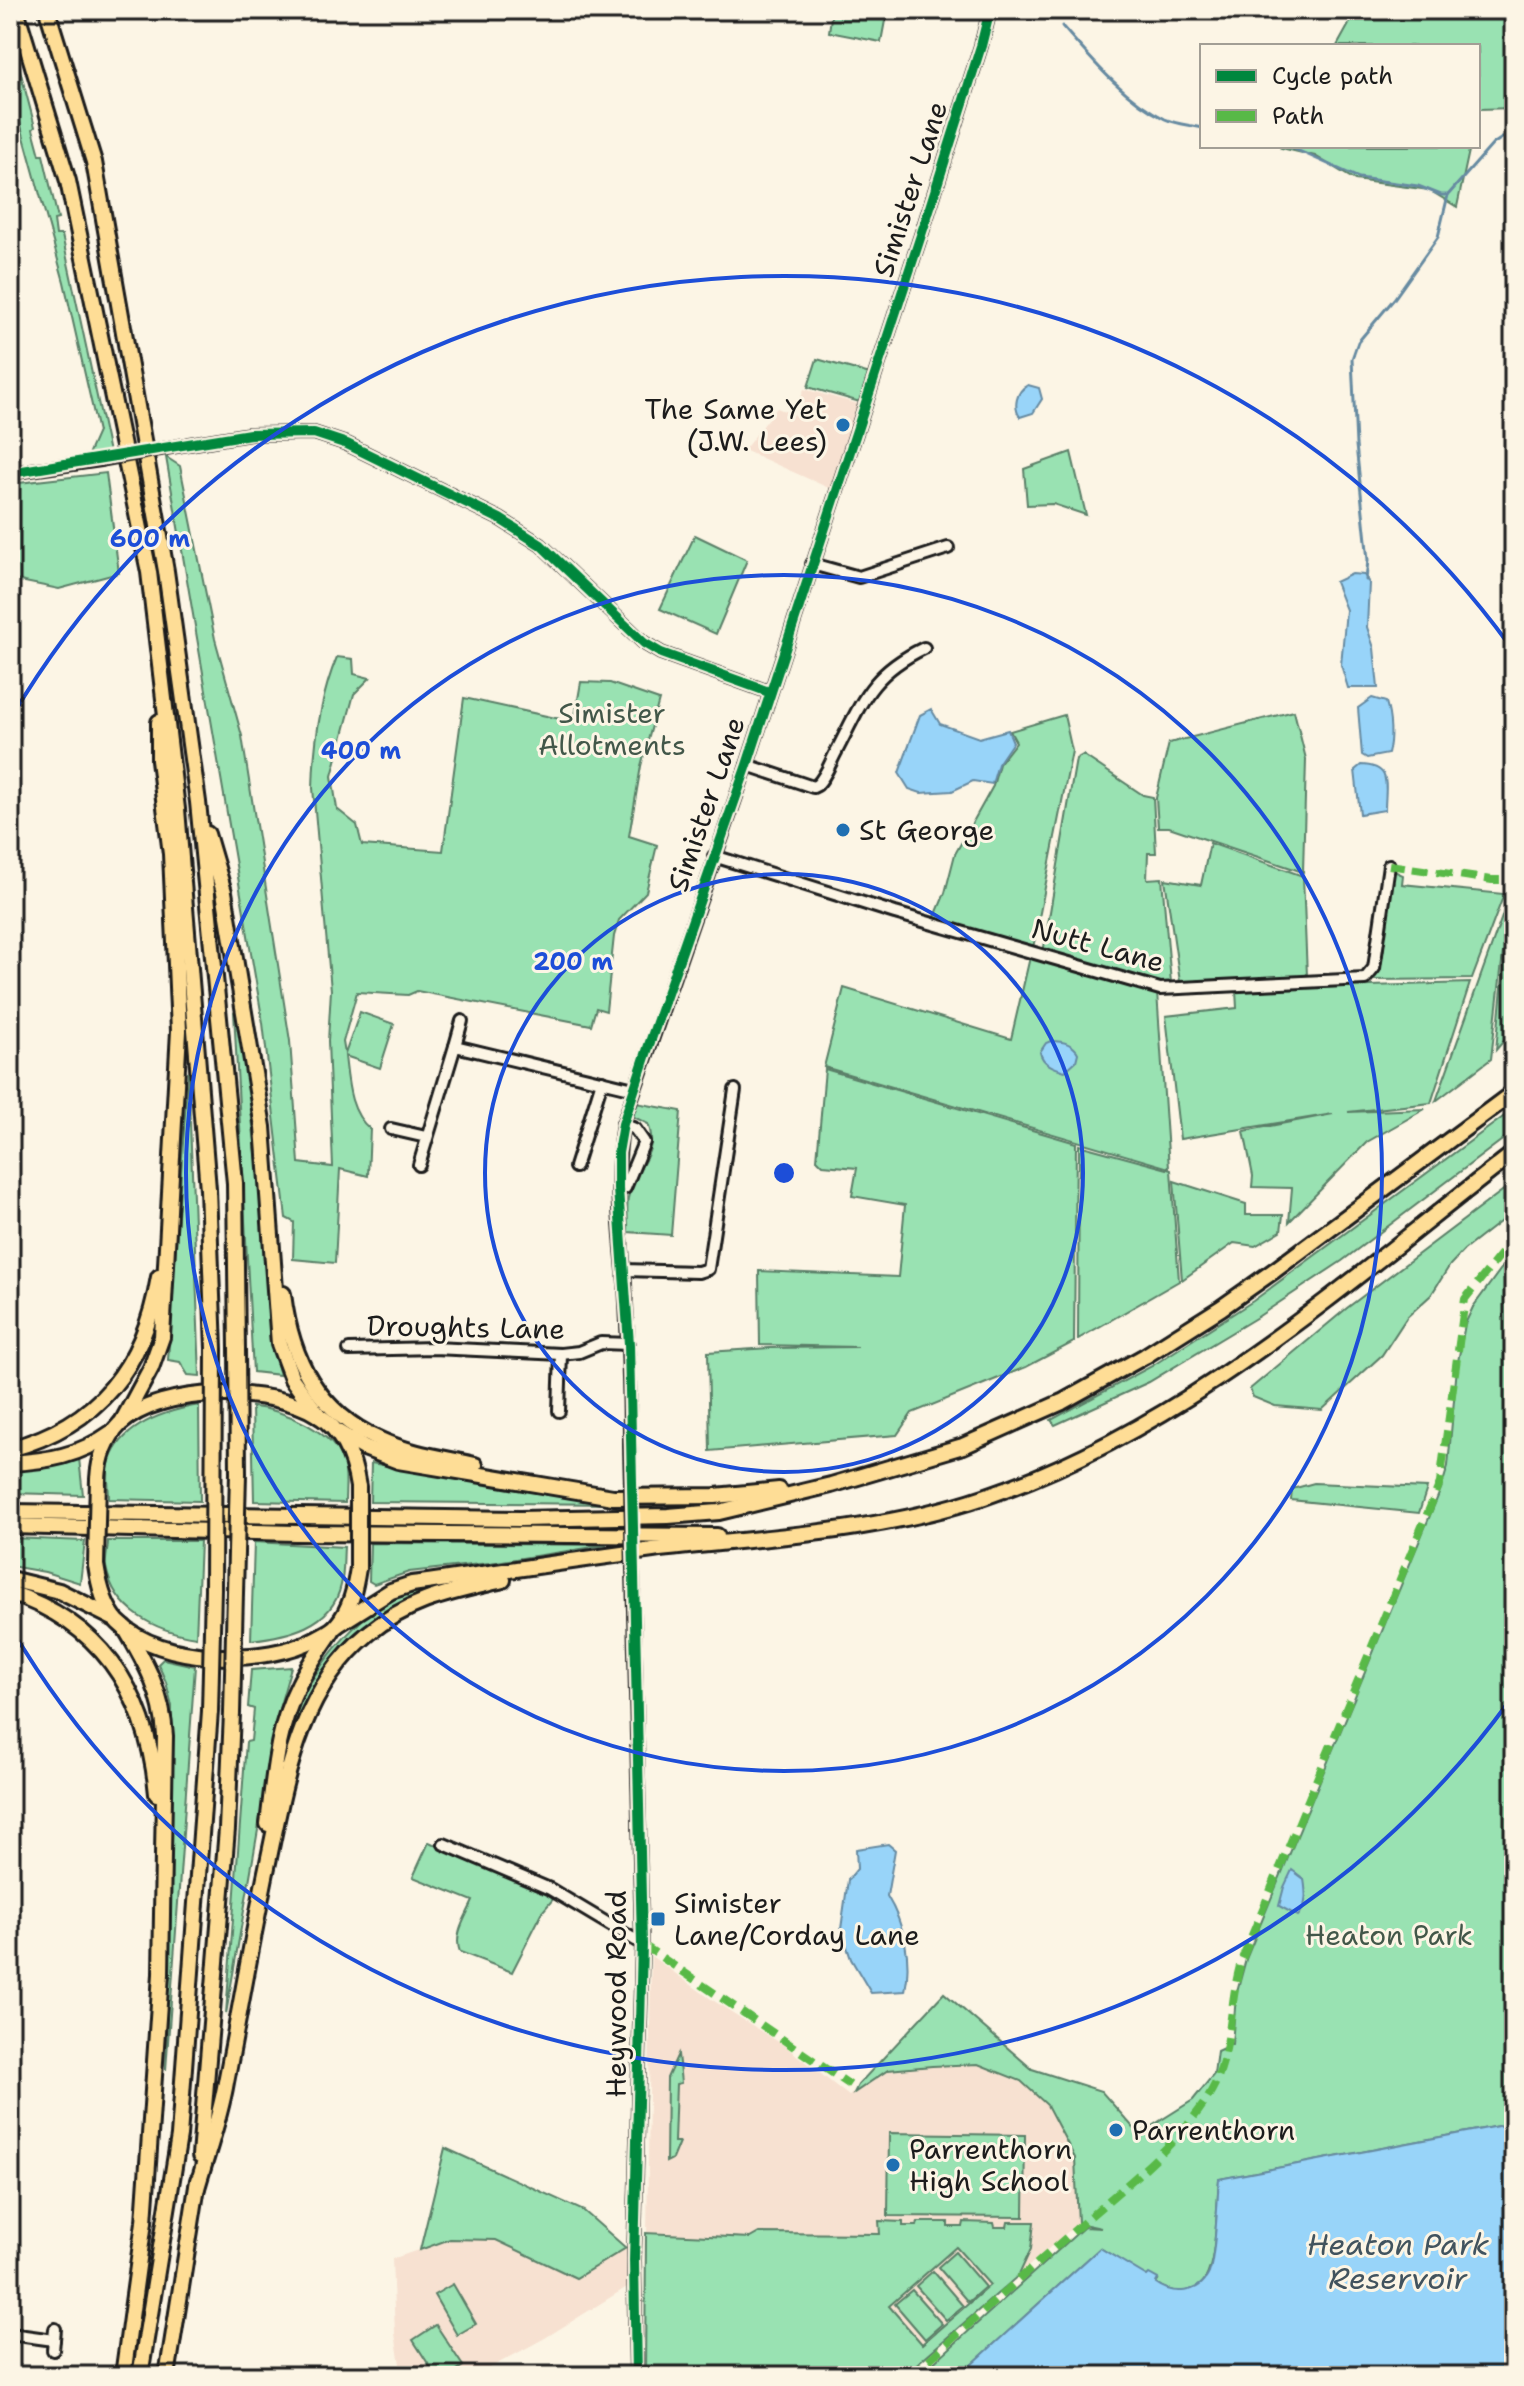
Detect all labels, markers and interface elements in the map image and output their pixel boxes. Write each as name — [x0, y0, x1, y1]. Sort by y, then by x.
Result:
legend — [1200, 44, 1480, 148]
text: Cycle path — [1272, 60, 1393, 92]
street label: Simister Lane — [864, 96, 956, 282]
text: Path — [1272, 100, 1324, 132]
place label: The Same Yet (J.W. Lees) — [645, 390, 827, 460]
marker: The Same Yet (J.W. Lees) — [834, 416, 852, 434]
text: 600 m — [110, 523, 190, 555]
park label: Simister Allotments — [538, 694, 686, 764]
street label: Simister Lane — [658, 712, 754, 896]
text: 400 m — [321, 735, 401, 767]
place label: St George — [859, 811, 994, 849]
marker: St George — [834, 821, 852, 839]
street label: Nutt Lane — [1027, 909, 1169, 981]
text: 200 m — [533, 946, 613, 978]
centre of rings — [770, 1159, 798, 1187]
street label: Droughts Lane — [367, 1306, 565, 1348]
place label: Simister Lane/Corday Lane — [674, 1884, 920, 1954]
street label: Heywood Road — [597, 1890, 635, 2098]
marker: Simister Lane/Corday Lane — [649, 1910, 667, 1928]
park label: Heaton Park — [1305, 1916, 1473, 1954]
place label: Parrenthorn — [1132, 2111, 1295, 2149]
marker: Parrenthorn — [1107, 2121, 1125, 2139]
place label: Parrenthorn High School — [909, 2130, 1072, 2200]
marker: Parrenthorn High School — [884, 2156, 902, 2174]
water label: Heaton Park Reservoir — [1307, 2224, 1489, 2299]

